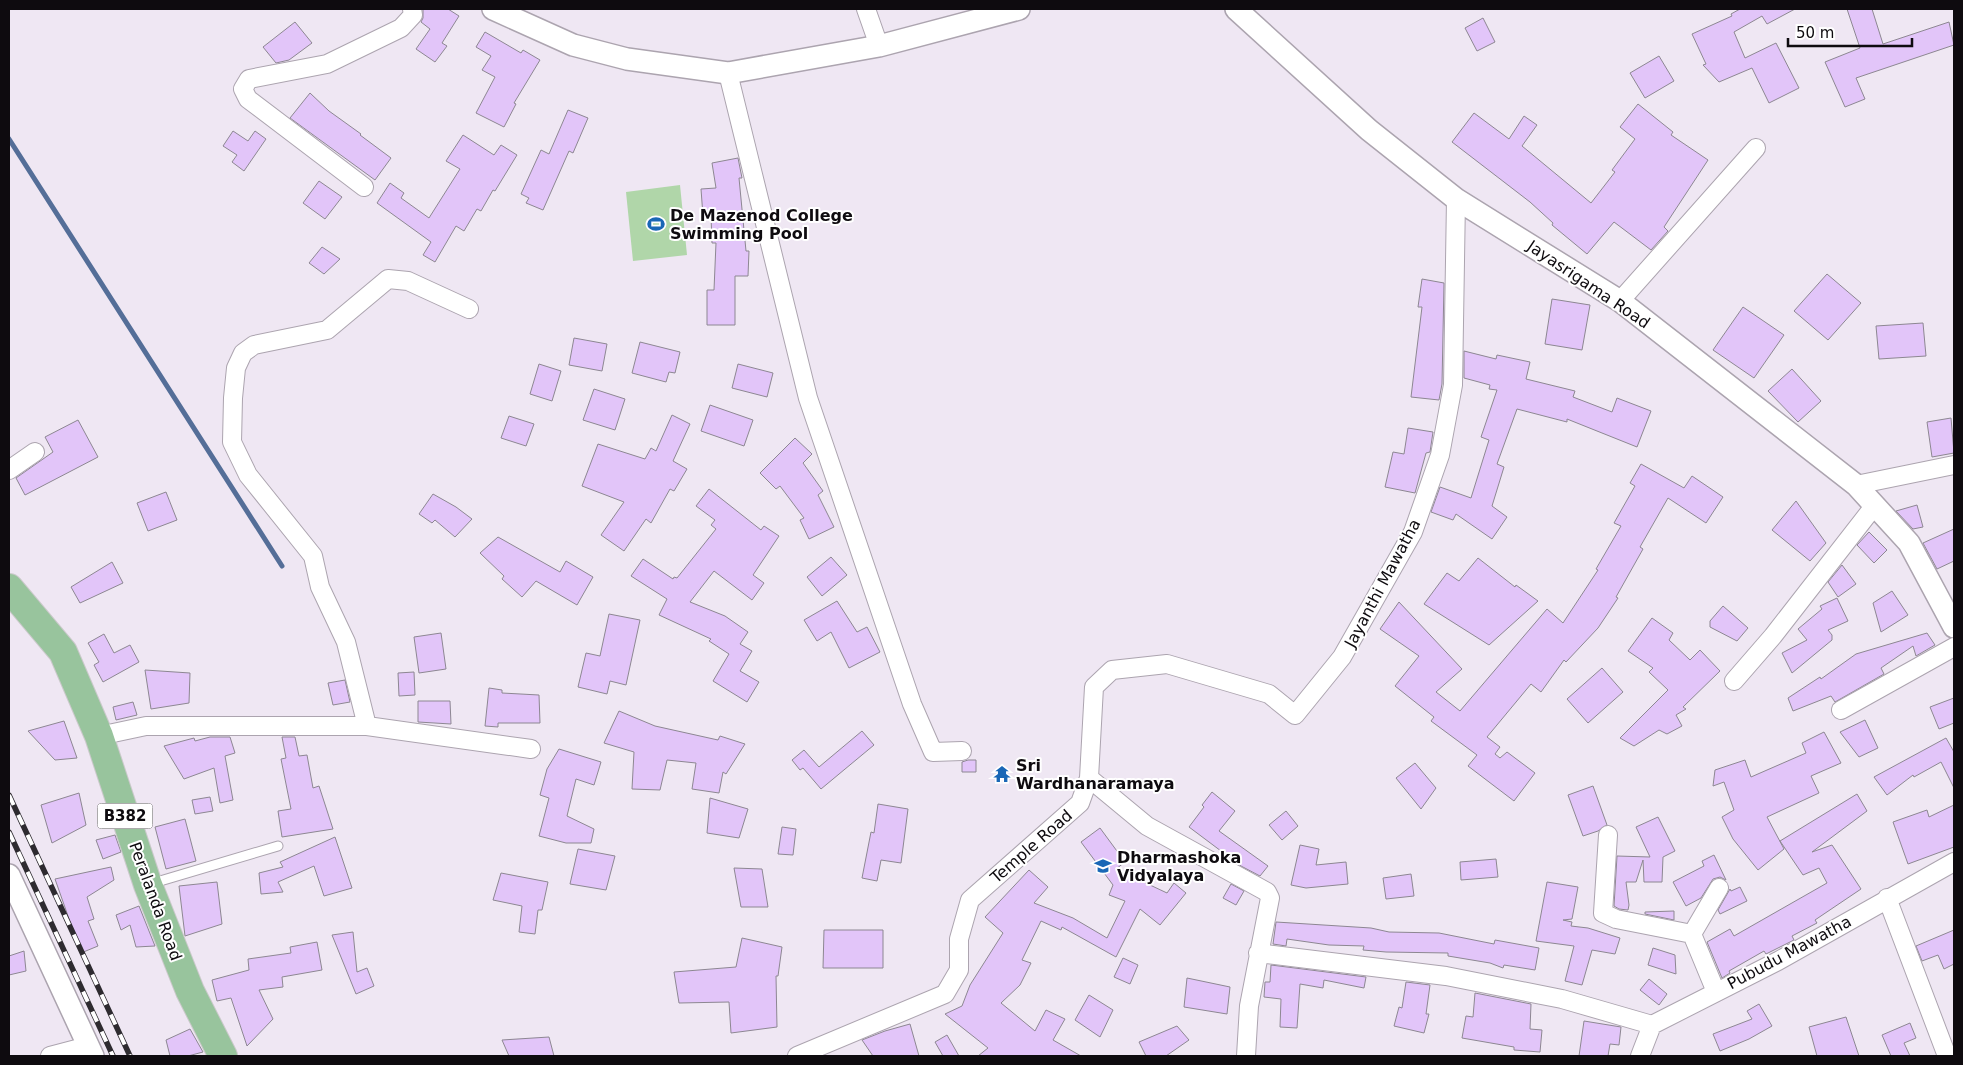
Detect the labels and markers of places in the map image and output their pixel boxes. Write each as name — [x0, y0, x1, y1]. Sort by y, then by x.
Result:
place label: De Mazenod College Swimming Pool — [670, 206, 853, 243]
sports icon: De Mazenod College Swimming Pool — [646, 214, 666, 234]
place label: Sri Wardhanaramaya — [1016, 756, 1174, 793]
temple icon: Sri Wardhanaramaya — [992, 764, 1012, 784]
place label: Dharmashoka Vidyalaya — [1117, 848, 1241, 885]
school or university icon: Dharmashoka Vidyalaya — [1093, 856, 1113, 876]

